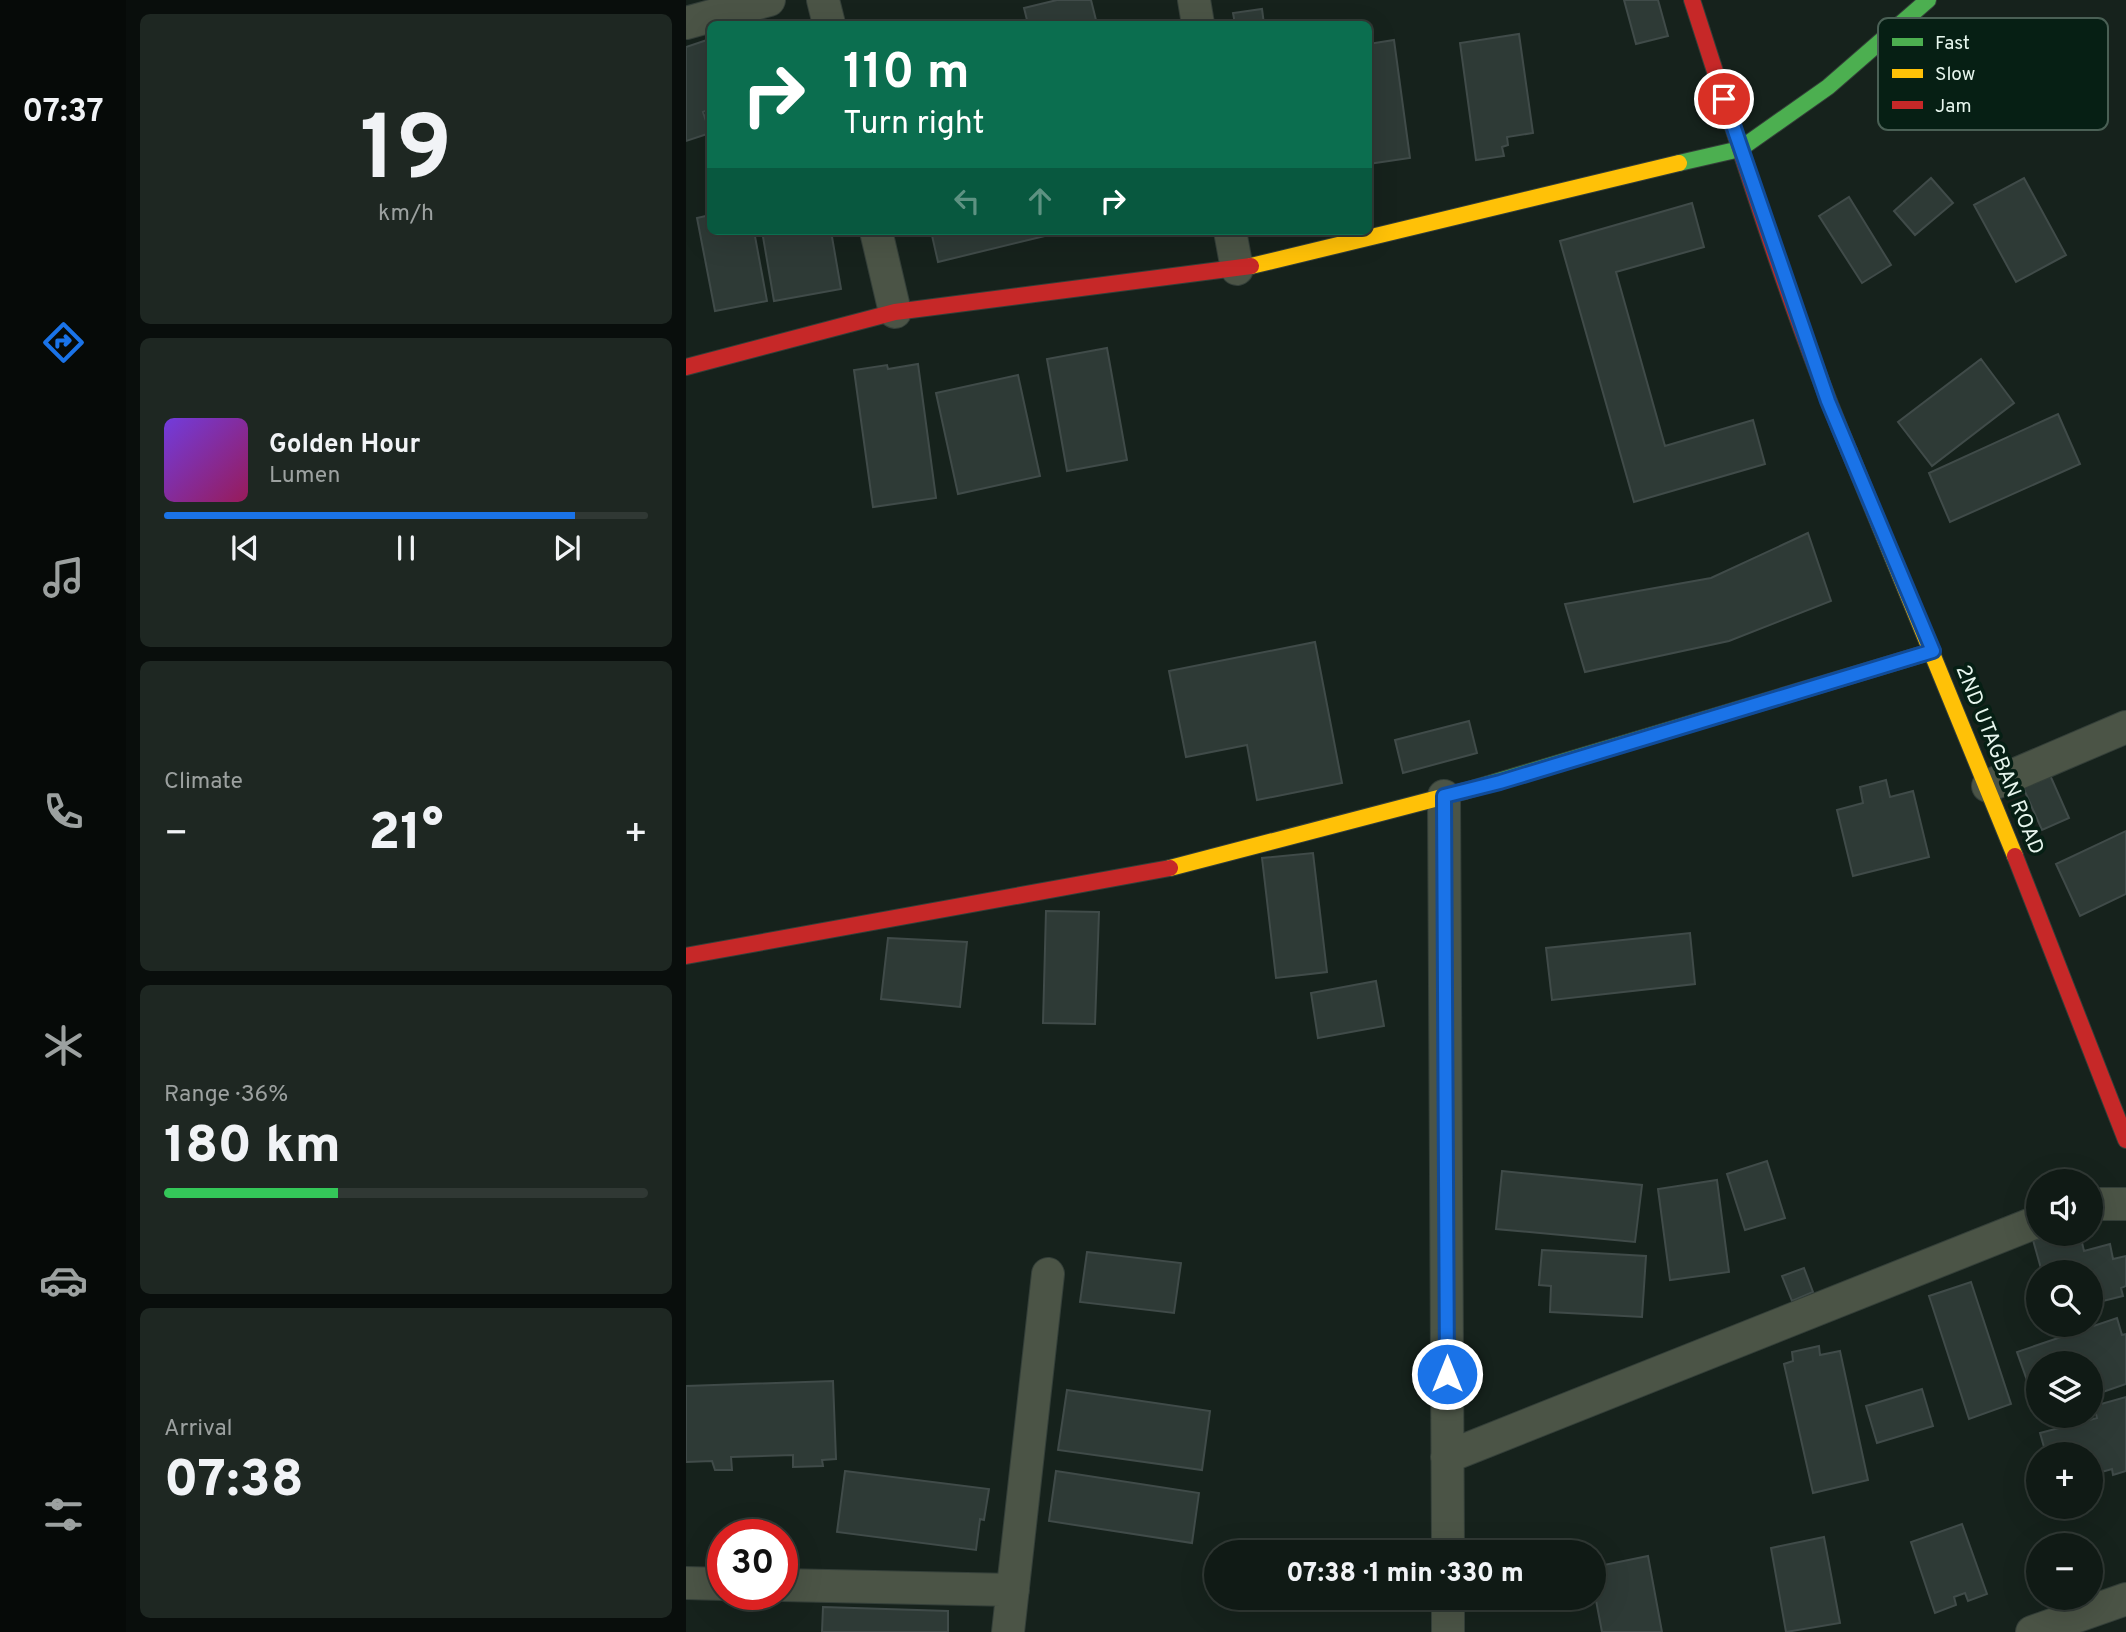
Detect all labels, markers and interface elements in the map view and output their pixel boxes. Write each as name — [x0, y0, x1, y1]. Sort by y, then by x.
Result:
legend — [1878, 18, 2108, 130]
text: Fast — [1935, 32, 1970, 56]
text: 110 m — [843, 44, 970, 106]
icon: right — [728, 49, 819, 140]
text: Slow — [1935, 63, 1975, 87]
pin — [1694, 69, 1754, 129]
icon: arrive — [1705, 80, 1743, 118]
text: 07:37 — [22, 93, 104, 133]
text: Jam — [1935, 95, 1972, 119]
text: 19 — [360, 97, 452, 212]
text: Turn right — [843, 105, 985, 145]
icon: left — [948, 182, 986, 220]
icon: ahead — [1021, 182, 1059, 220]
icon: right — [1094, 182, 1132, 220]
text: km/h — [378, 200, 434, 229]
icon: directions — [39, 318, 88, 367]
text: Golden Hour — [269, 429, 420, 462]
text: Lumen — [269, 462, 340, 491]
icon: previous — [226, 529, 264, 567]
icon: pause — [387, 529, 425, 567]
icon: next — [548, 529, 586, 567]
icon: music — [39, 553, 88, 602]
street label: 2ND UTAGBAN ROAD — [1949, 661, 2049, 859]
text: Climate — [164, 768, 243, 797]
icon: phone — [39, 787, 88, 836]
text: 21° — [369, 802, 443, 868]
text: − — [164, 811, 189, 860]
text: + — [623, 811, 648, 860]
icon: climate — [39, 1021, 88, 1070]
text: Range · 36% — [164, 1081, 288, 1110]
text: 180 km — [164, 1115, 341, 1181]
map controls — [2026, 1169, 2103, 1610]
button: sound — [2026, 1169, 2103, 1246]
icon: car — [39, 1256, 88, 1305]
button: search — [2026, 1260, 2103, 1337]
position arrow — [1410, 1337, 1484, 1411]
button: layers — [2026, 1351, 2103, 1428]
text: Arrival — [164, 1415, 233, 1444]
button: + — [2026, 1442, 2103, 1519]
text: 07:38 — [164, 1449, 304, 1515]
icon: filters — [39, 1490, 88, 1539]
speed limit sign: 30 — [707, 1519, 798, 1610]
button: − — [2026, 1533, 2103, 1610]
text: 07:38 · 1 min · 330 m — [1286, 1558, 1524, 1591]

